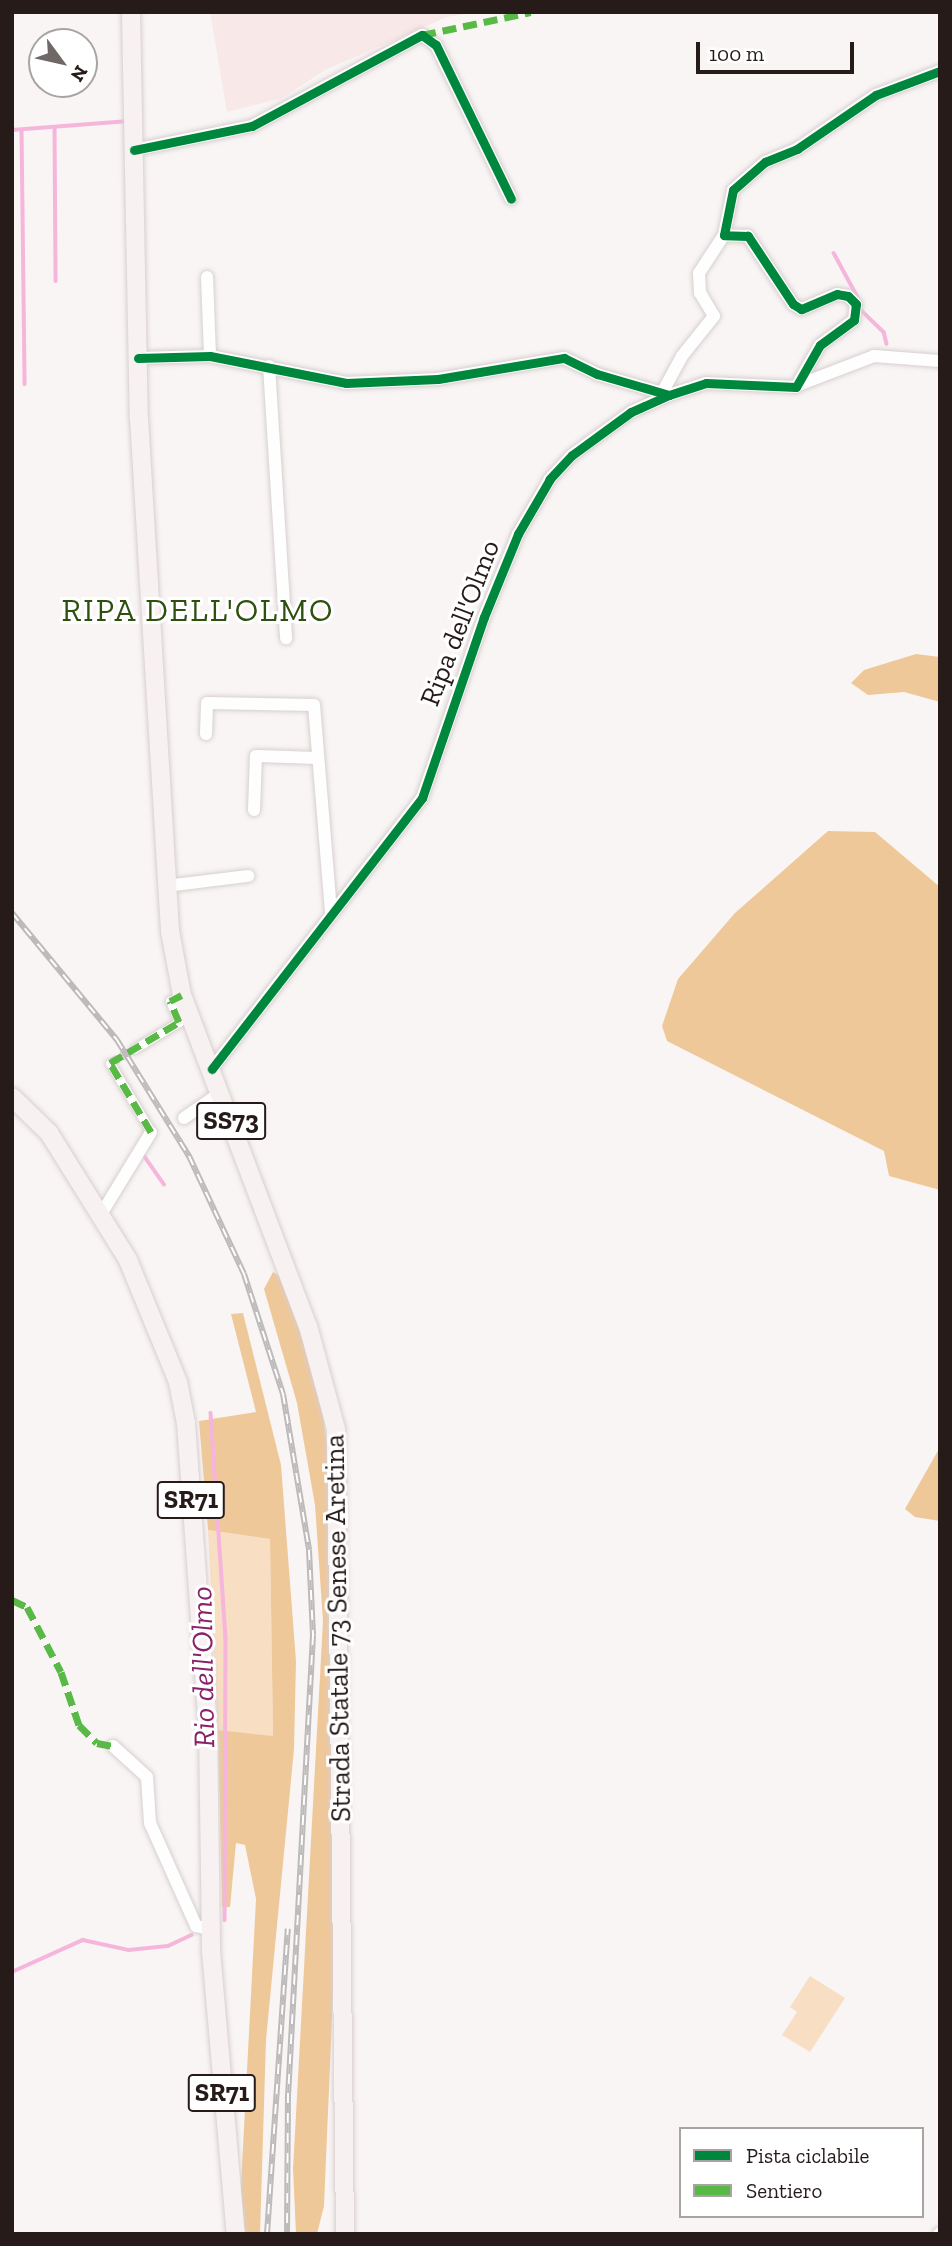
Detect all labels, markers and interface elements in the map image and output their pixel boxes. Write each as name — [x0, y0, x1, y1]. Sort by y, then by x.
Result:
north arrow — [28, 28, 98, 98]
scale bar — [700, 28, 858, 72]
text: 100 m — [709, 41, 764, 66]
text: N — [66, 61, 93, 86]
street label: Ripa dell'Olmo — [413, 535, 507, 711]
district label: RIPA DELL'OLMO — [63, 591, 333, 629]
road number: SS73 — [196, 1098, 266, 1144]
street label: Strada Statale 73 Senese Aretina — [318, 1433, 358, 1823]
road number: SR71 — [156, 1478, 226, 1522]
water label: Rio dell'Olmo — [184, 1586, 222, 1748]
road number: SR71 — [187, 2070, 257, 2116]
legend — [679, 2127, 924, 2218]
text: Pista ciclabile — [746, 2143, 869, 2168]
text: Sentiero — [746, 2178, 822, 2203]

